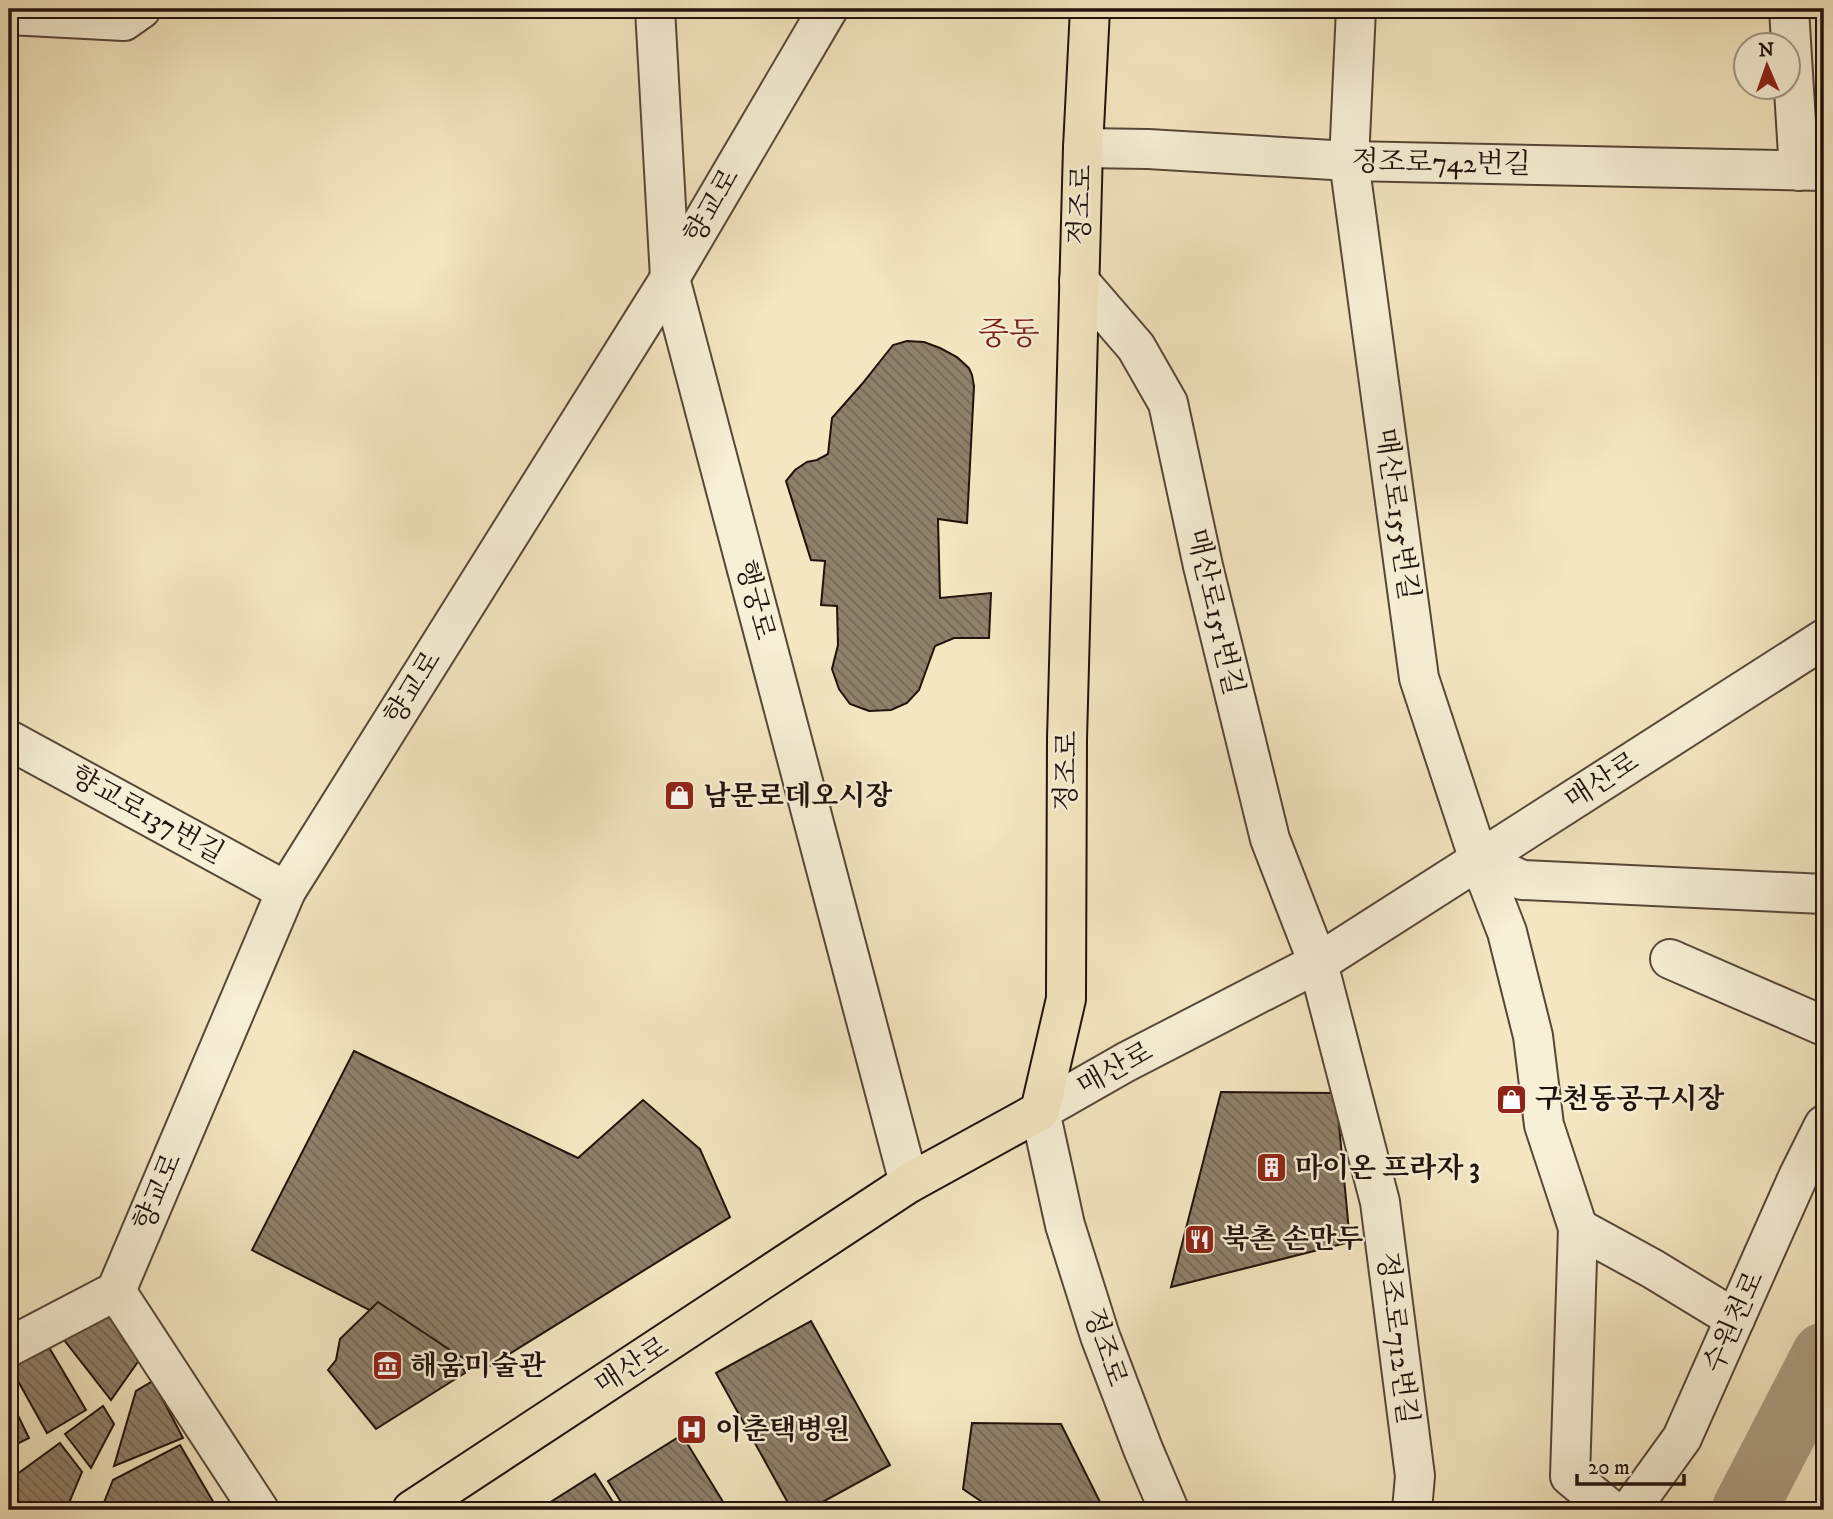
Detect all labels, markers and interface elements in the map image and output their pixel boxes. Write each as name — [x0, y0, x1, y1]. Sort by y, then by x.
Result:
north arrow — [1731, 32, 1801, 102]
text: N — [1758, 39, 1775, 62]
street label: 정조로742번길 — [1351, 144, 1531, 182]
street label: 향교로 — [677, 162, 747, 250]
street label: 정조로 — [1062, 164, 1100, 246]
district label: 중동 — [978, 315, 1040, 355]
street label: 매산로155번길 — [1368, 426, 1426, 602]
street label: 매산로151번길 — [1179, 525, 1251, 699]
street label: 행궁로 — [728, 556, 782, 644]
street label: 향교로 — [377, 644, 449, 732]
street label: 정조로 — [1049, 730, 1085, 812]
street label: 매산로 — [1558, 744, 1646, 818]
street label: 향교로137번길 — [64, 758, 230, 872]
shop icon: 남문로데오시장 — [663, 779, 697, 813]
place label: 남문로데오시장 — [703, 779, 893, 814]
street label: 매산로 — [1071, 1034, 1159, 1104]
shop icon: 구천동공구시장 — [1495, 1082, 1529, 1116]
place label: 구천동공구시장 — [1535, 1082, 1725, 1117]
street label: 향교로 — [126, 1148, 190, 1236]
building icon: 마이온 프라자 3 — [1255, 1151, 1289, 1185]
place label: 마이온 프라자 3 — [1295, 1151, 1480, 1186]
restaurant icon: 북촌 손만두 — [1182, 1222, 1216, 1256]
place label: 북촌 손만두 — [1222, 1222, 1363, 1257]
street label: 정조로712번길 — [1369, 1250, 1425, 1426]
street label: 수원천로 — [1696, 1265, 1772, 1379]
street label: 정조로 — [1075, 1303, 1135, 1391]
street label: 매산로 — [588, 1329, 676, 1403]
museum icon: 해움미술관 — [370, 1349, 404, 1383]
place label: 해움미술관 — [410, 1349, 546, 1384]
hospital icon: 이춘택병원 — [675, 1413, 709, 1447]
place label: 이춘택병원 — [715, 1413, 850, 1448]
scale bar — [1577, 1442, 1684, 1486]
text: 20 m — [1588, 1455, 1630, 1481]

